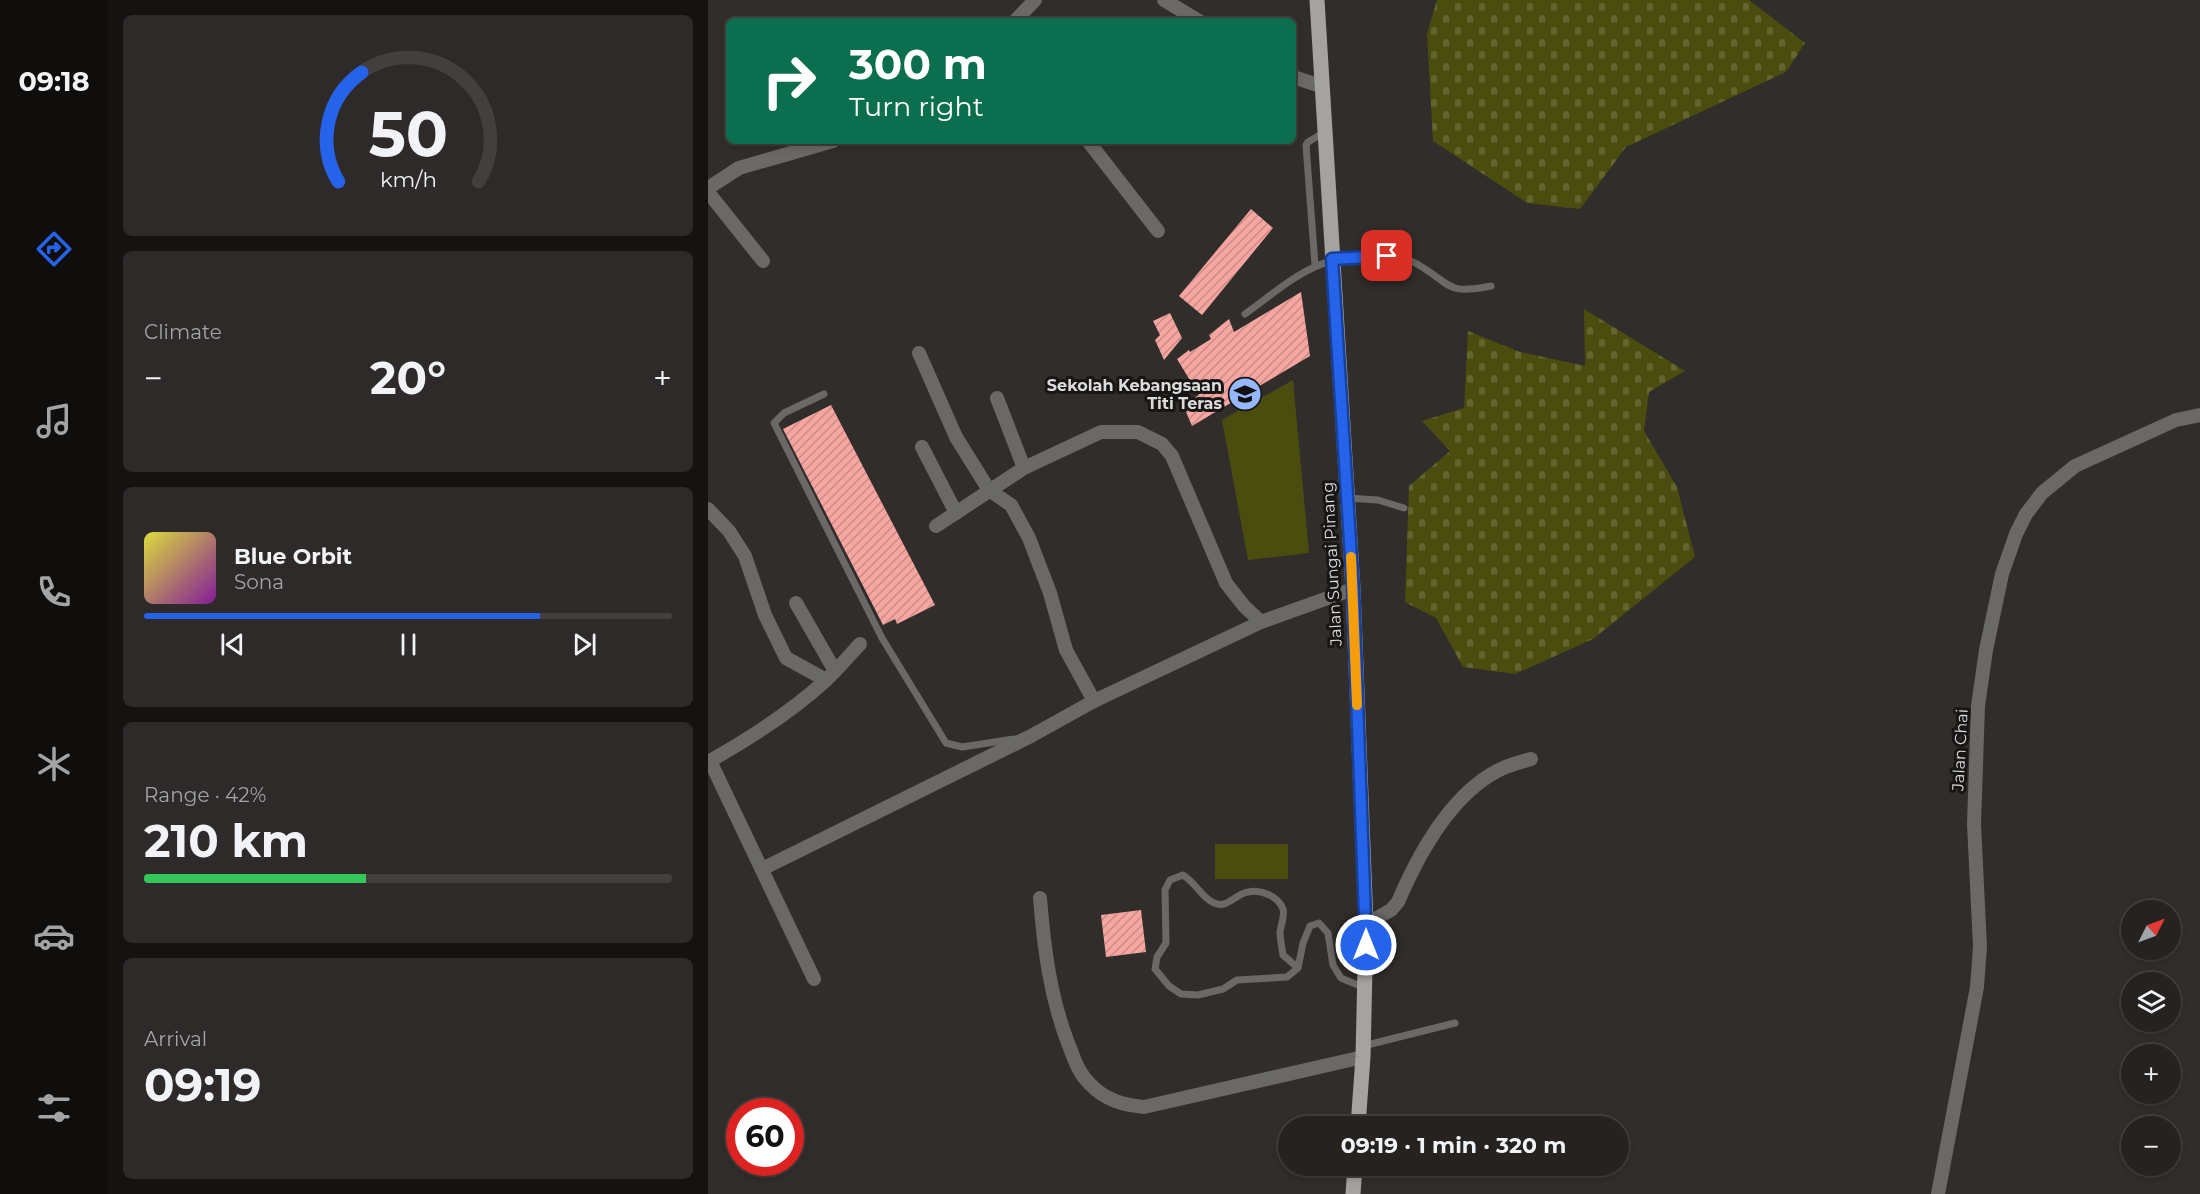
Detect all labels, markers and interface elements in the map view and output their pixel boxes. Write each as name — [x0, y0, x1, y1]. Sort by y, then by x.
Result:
text: 300 m — [849, 38, 987, 90]
icon: right — [750, 42, 828, 120]
text: 09:18 — [18, 65, 90, 98]
text: Turn right — [849, 90, 984, 123]
text: 50 — [368, 97, 448, 173]
text: km/h — [379, 167, 437, 193]
icon: directions — [33, 228, 75, 270]
pin — [1361, 230, 1412, 281]
icon: arrive — [1370, 239, 1403, 272]
text: Climate — [144, 320, 222, 344]
text: 20° — [370, 350, 446, 405]
text: − — [144, 358, 163, 398]
text: + — [653, 358, 672, 398]
place label: Sekolah Kebangsaan Titi Teras — [1047, 376, 1222, 413]
school or university icon: Sekolah Kebangsaan Titi Teras — [1227, 376, 1263, 412]
icon: music — [33, 400, 75, 442]
street label: Jalan Sungai Pinang — [1318, 481, 1346, 648]
text: Blue Orbit — [234, 543, 352, 570]
text: Sona — [234, 570, 284, 594]
icon: phone — [33, 571, 75, 613]
icon: previous — [216, 628, 249, 661]
icon: pause — [392, 628, 425, 661]
icon: next — [568, 628, 601, 661]
street label: Jalan Chai — [1948, 708, 1972, 793]
icon: climate — [33, 743, 75, 785]
text: Range · 42% — [144, 783, 266, 807]
text: 210 km — [144, 813, 308, 868]
north arrow — [2121, 900, 2181, 960]
map controls — [2121, 900, 2181, 1176]
position arrow — [1334, 913, 1398, 977]
icon: car — [33, 915, 75, 957]
button: layers — [2121, 972, 2181, 1032]
text: Arrival — [144, 1027, 207, 1051]
button: + — [2121, 1044, 2181, 1104]
text: 09:19 — [144, 1057, 261, 1112]
icon: filters — [33, 1087, 75, 1129]
speed limit sign: 60 — [726, 1098, 804, 1176]
button: − — [2121, 1116, 2181, 1176]
text: 09:19 · 1 min · 320 m — [1341, 1132, 1566, 1159]

